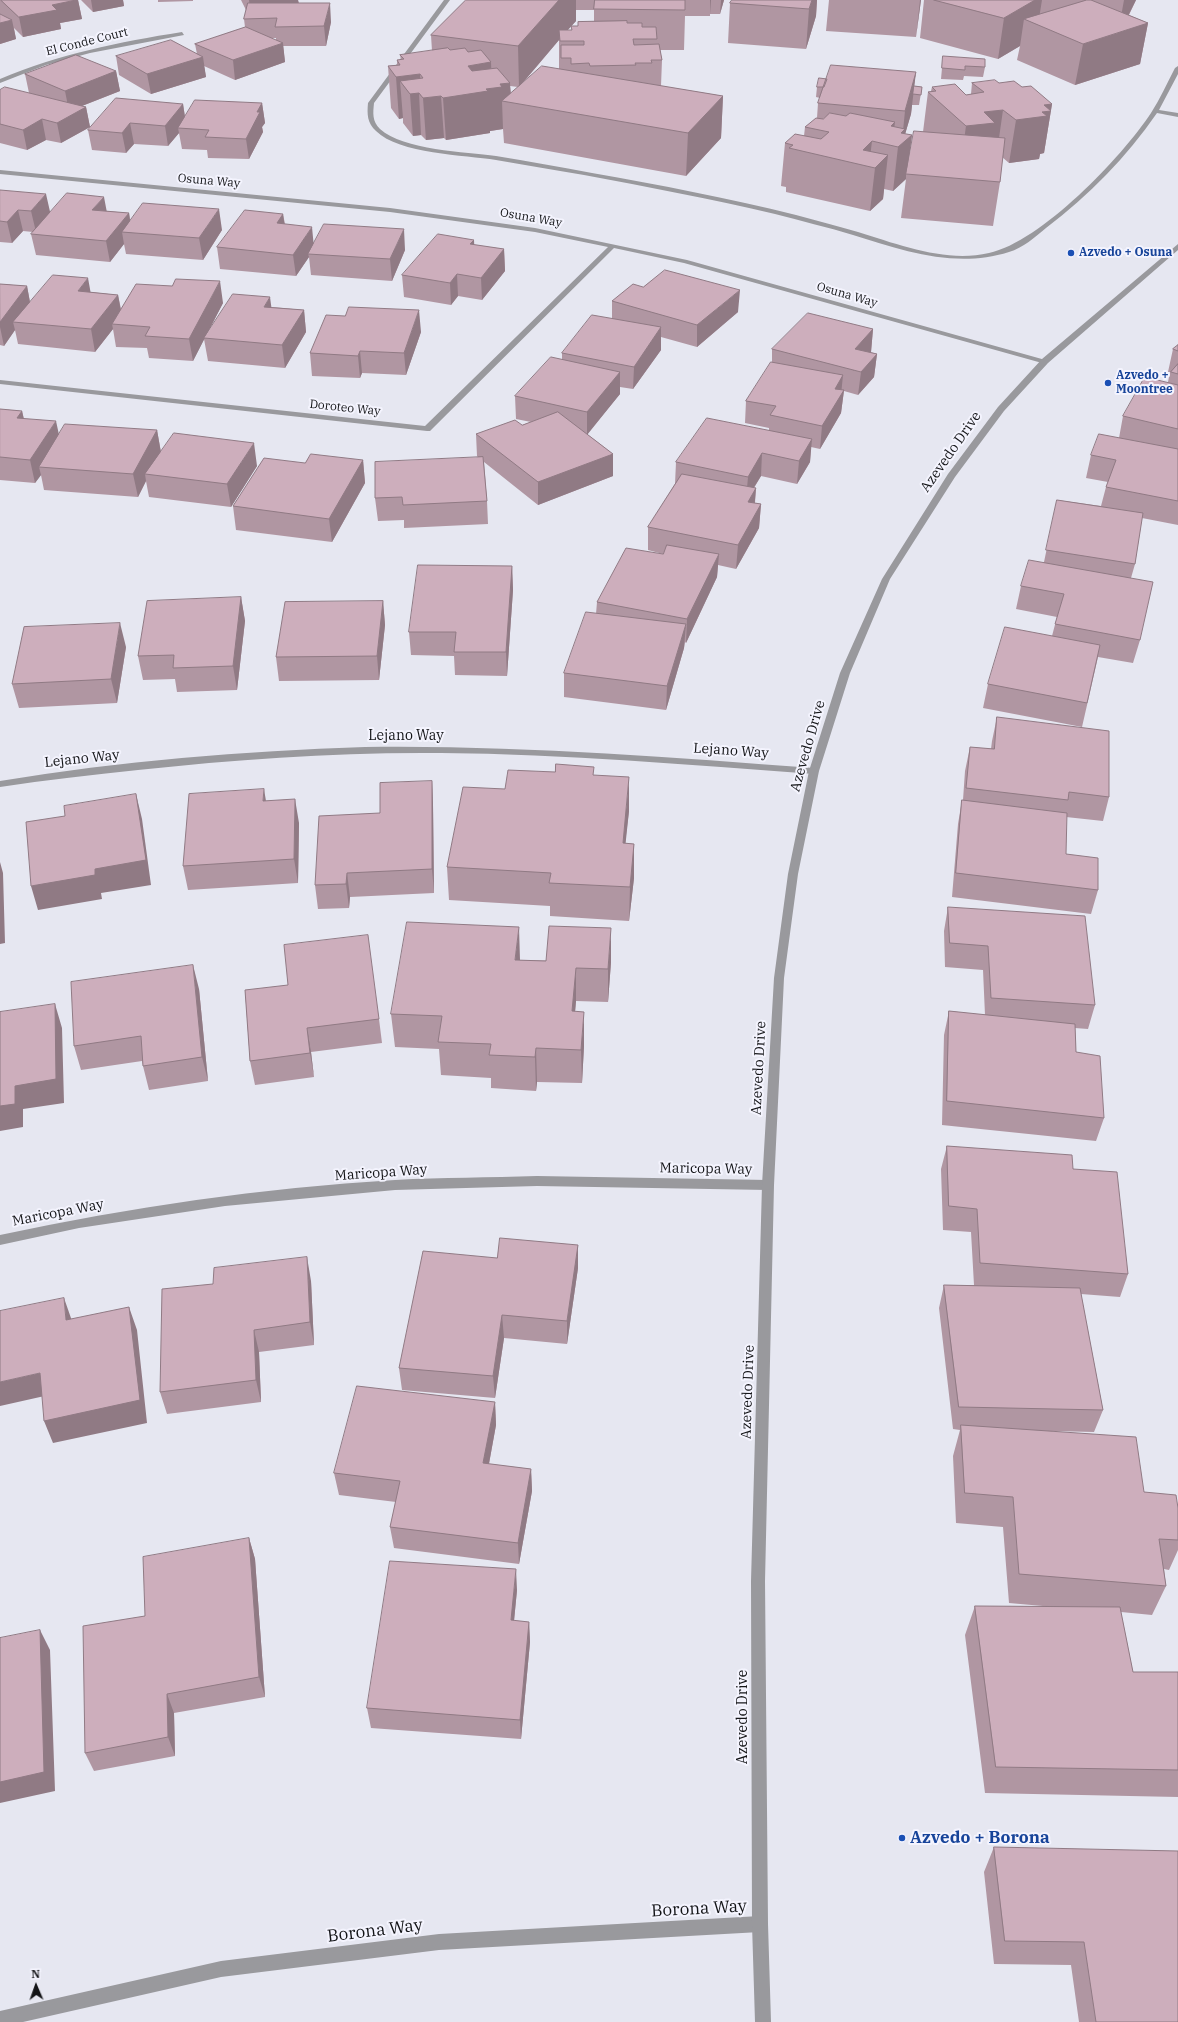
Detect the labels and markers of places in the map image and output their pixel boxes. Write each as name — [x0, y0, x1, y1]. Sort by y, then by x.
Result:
place label: Azvedo + Osuna — [1079, 246, 1172, 260]
marker: Azvedo + Osuna — [1066, 248, 1076, 258]
place label: Azvedo + Moontree — [1116, 369, 1173, 397]
marker: Azvedo + Moontree — [1103, 378, 1113, 388]
place label: Azvedo + Borona — [910, 1828, 1050, 1848]
marker: Azvedo + Borona — [897, 1833, 907, 1843]

